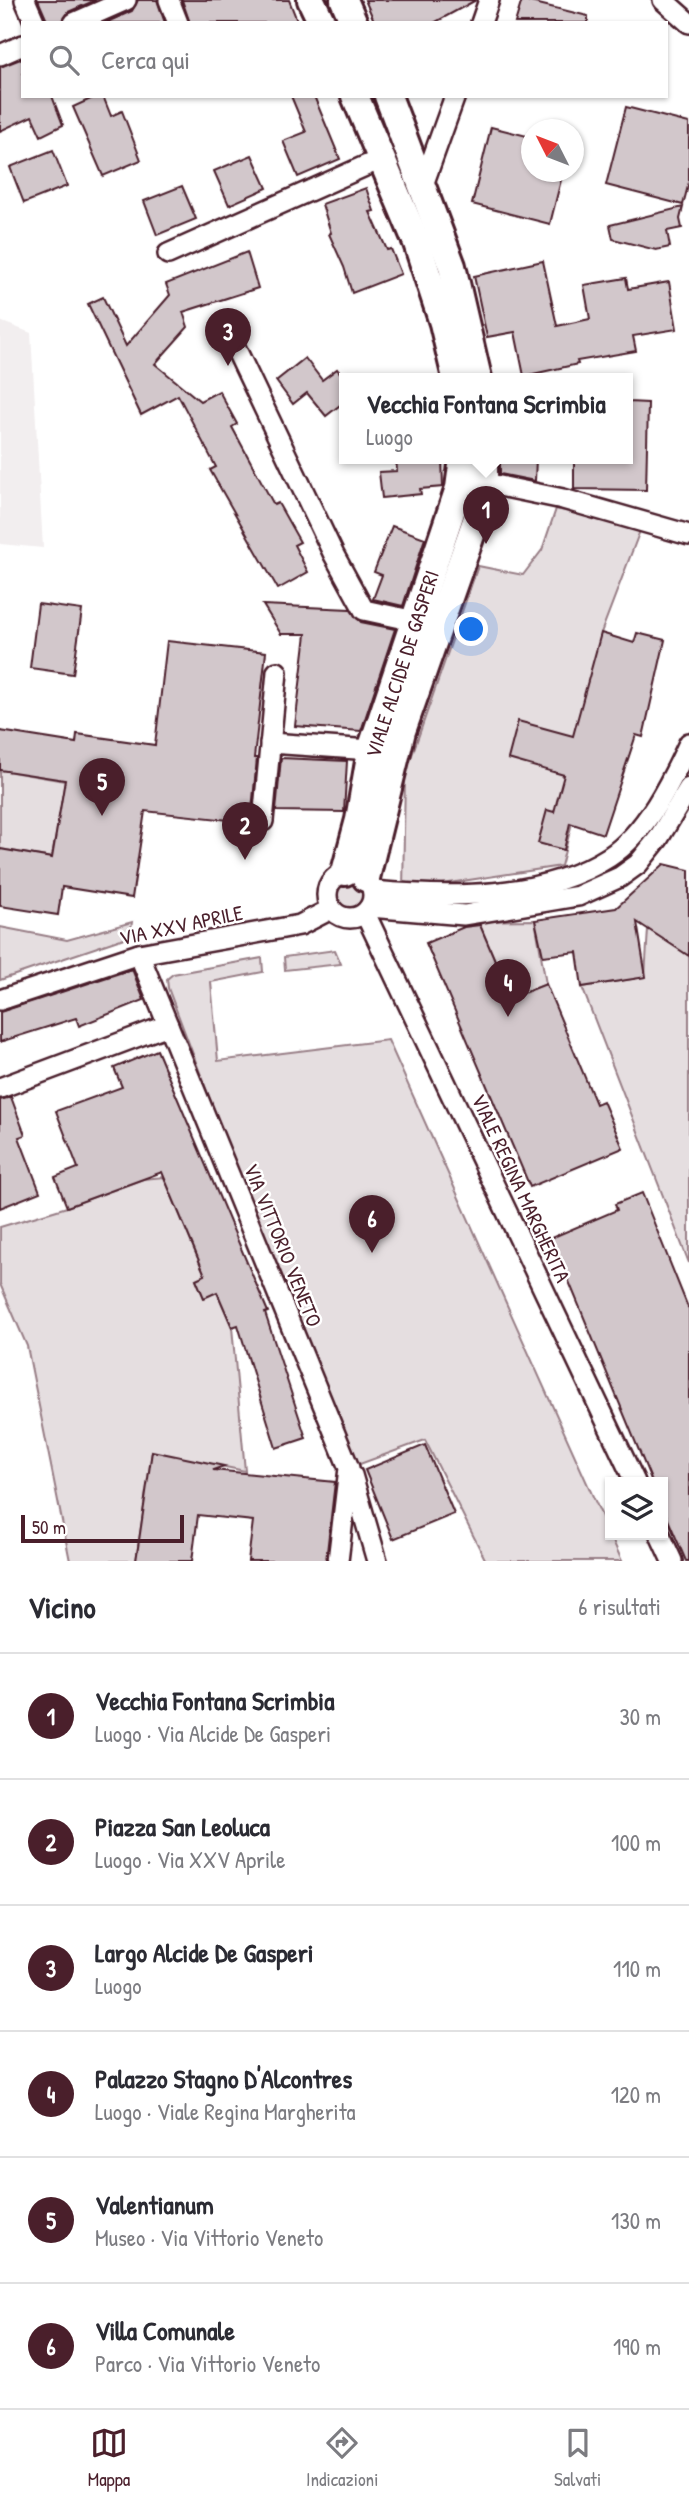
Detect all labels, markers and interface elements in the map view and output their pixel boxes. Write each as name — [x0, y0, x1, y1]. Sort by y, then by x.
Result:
search box — [21, 21, 668, 98]
icon: search — [45, 41, 83, 79]
text: Cerca qui — [101, 42, 190, 77]
north arrow — [521, 119, 584, 182]
pin: 3 — [205, 308, 251, 366]
popup — [339, 373, 633, 464]
text: Vecchia Fontana Scrimbia — [366, 386, 606, 421]
text: Luogo — [366, 421, 413, 452]
pin: 1 — [463, 486, 509, 544]
street label: VIALE ALCIDE DE GASPERI — [358, 567, 446, 761]
your location — [454, 612, 488, 646]
pin: 5 — [79, 758, 125, 816]
pin: 2 — [222, 802, 268, 860]
street label: VIA XXV APRILE — [117, 898, 245, 952]
pin: 4 — [485, 959, 531, 1017]
street label: VIALE REGINA MARGHERITA — [465, 1089, 577, 1287]
street label: VIA VITTORIO VENETO — [237, 1159, 329, 1331]
pin: 6 — [349, 1195, 395, 1253]
map controls — [605, 1477, 668, 1540]
button: layers — [605, 1477, 668, 1540]
scale bar — [21, 1512, 184, 1544]
text: 50 m — [32, 1514, 66, 1540]
text: Vicino — [28, 1587, 96, 1627]
text: 6 risultati — [578, 1591, 661, 1622]
text: Vecchia Fontana Scrimbia — [95, 1683, 334, 1718]
text: 1 — [47, 1701, 55, 1732]
text: 30 m — [619, 1701, 661, 1732]
text: Luogo · Via Alcide De Gasperi — [95, 1718, 331, 1749]
text: Piazza San Leoluca — [95, 1809, 270, 1844]
text: 2 — [46, 1827, 56, 1858]
text: 100 m — [611, 1827, 661, 1858]
text: Luogo · Via XXV Aprile — [95, 1844, 285, 1875]
text: Largo Alcide De Gasperi — [95, 1935, 314, 1970]
text: 3 — [46, 1953, 56, 1984]
text: 110 m — [613, 1953, 661, 1984]
text: Luogo — [95, 1970, 142, 2001]
text: Palazzo Stagno D'Alcontres — [95, 2061, 352, 2096]
text: 4 — [47, 2079, 55, 2110]
text: 120 m — [611, 2079, 661, 2110]
text: Luogo · Viale Regina Margherita — [95, 2096, 356, 2127]
text: Valentianum — [95, 2187, 214, 2222]
text: 5 — [46, 2205, 56, 2236]
text: 130 m — [611, 2205, 661, 2236]
text: Museo · Via Vittorio Veneto — [95, 2222, 323, 2253]
text: Villa Comunale — [95, 2313, 235, 2348]
text: 6 — [46, 2331, 56, 2362]
text: 190 m — [613, 2331, 661, 2362]
text: Parco · Via Vittorio Veneto — [95, 2348, 320, 2379]
tab: Mappa — [88, 2424, 130, 2492]
tab: Indicazioni — [306, 2424, 378, 2492]
tab: Salvati — [554, 2424, 601, 2492]

